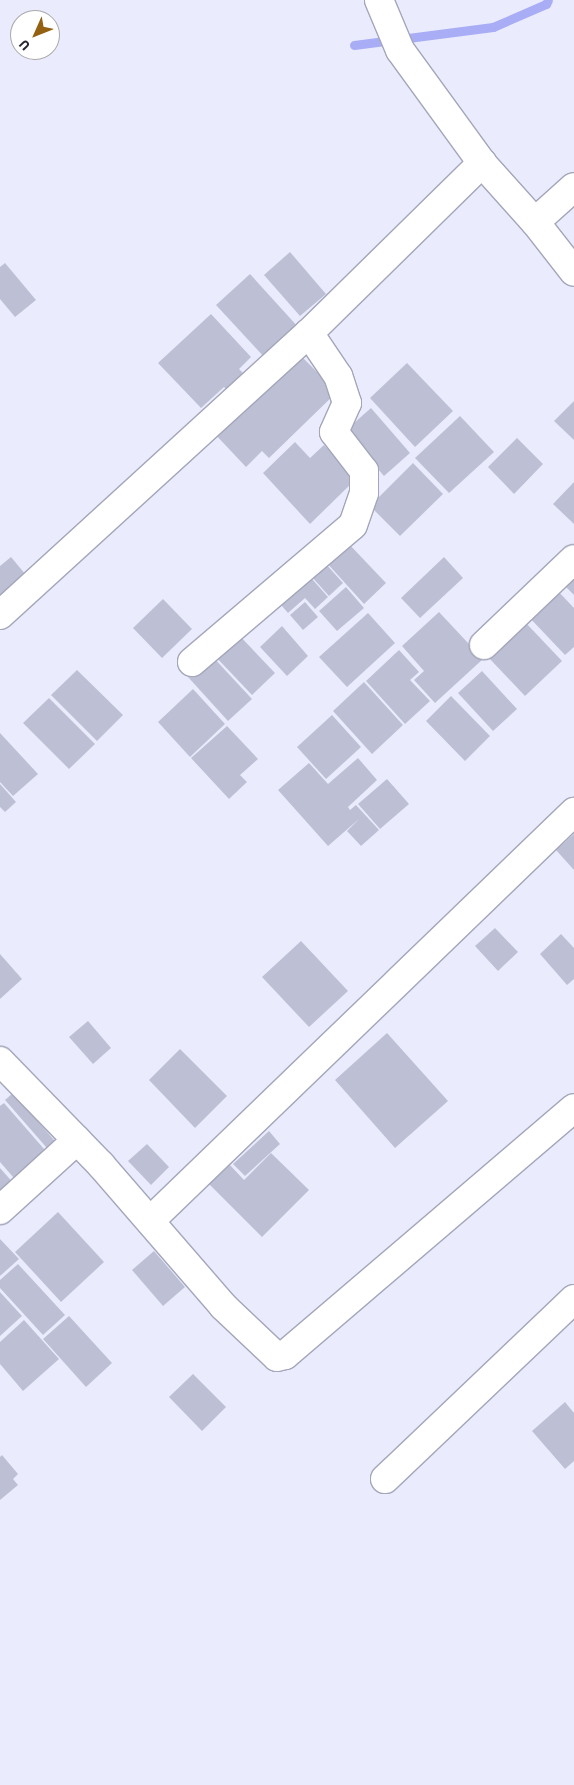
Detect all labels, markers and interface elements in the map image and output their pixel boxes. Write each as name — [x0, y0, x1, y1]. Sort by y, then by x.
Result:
north arrow — [10, 10, 60, 60]
text: U — [15, 34, 35, 55]

